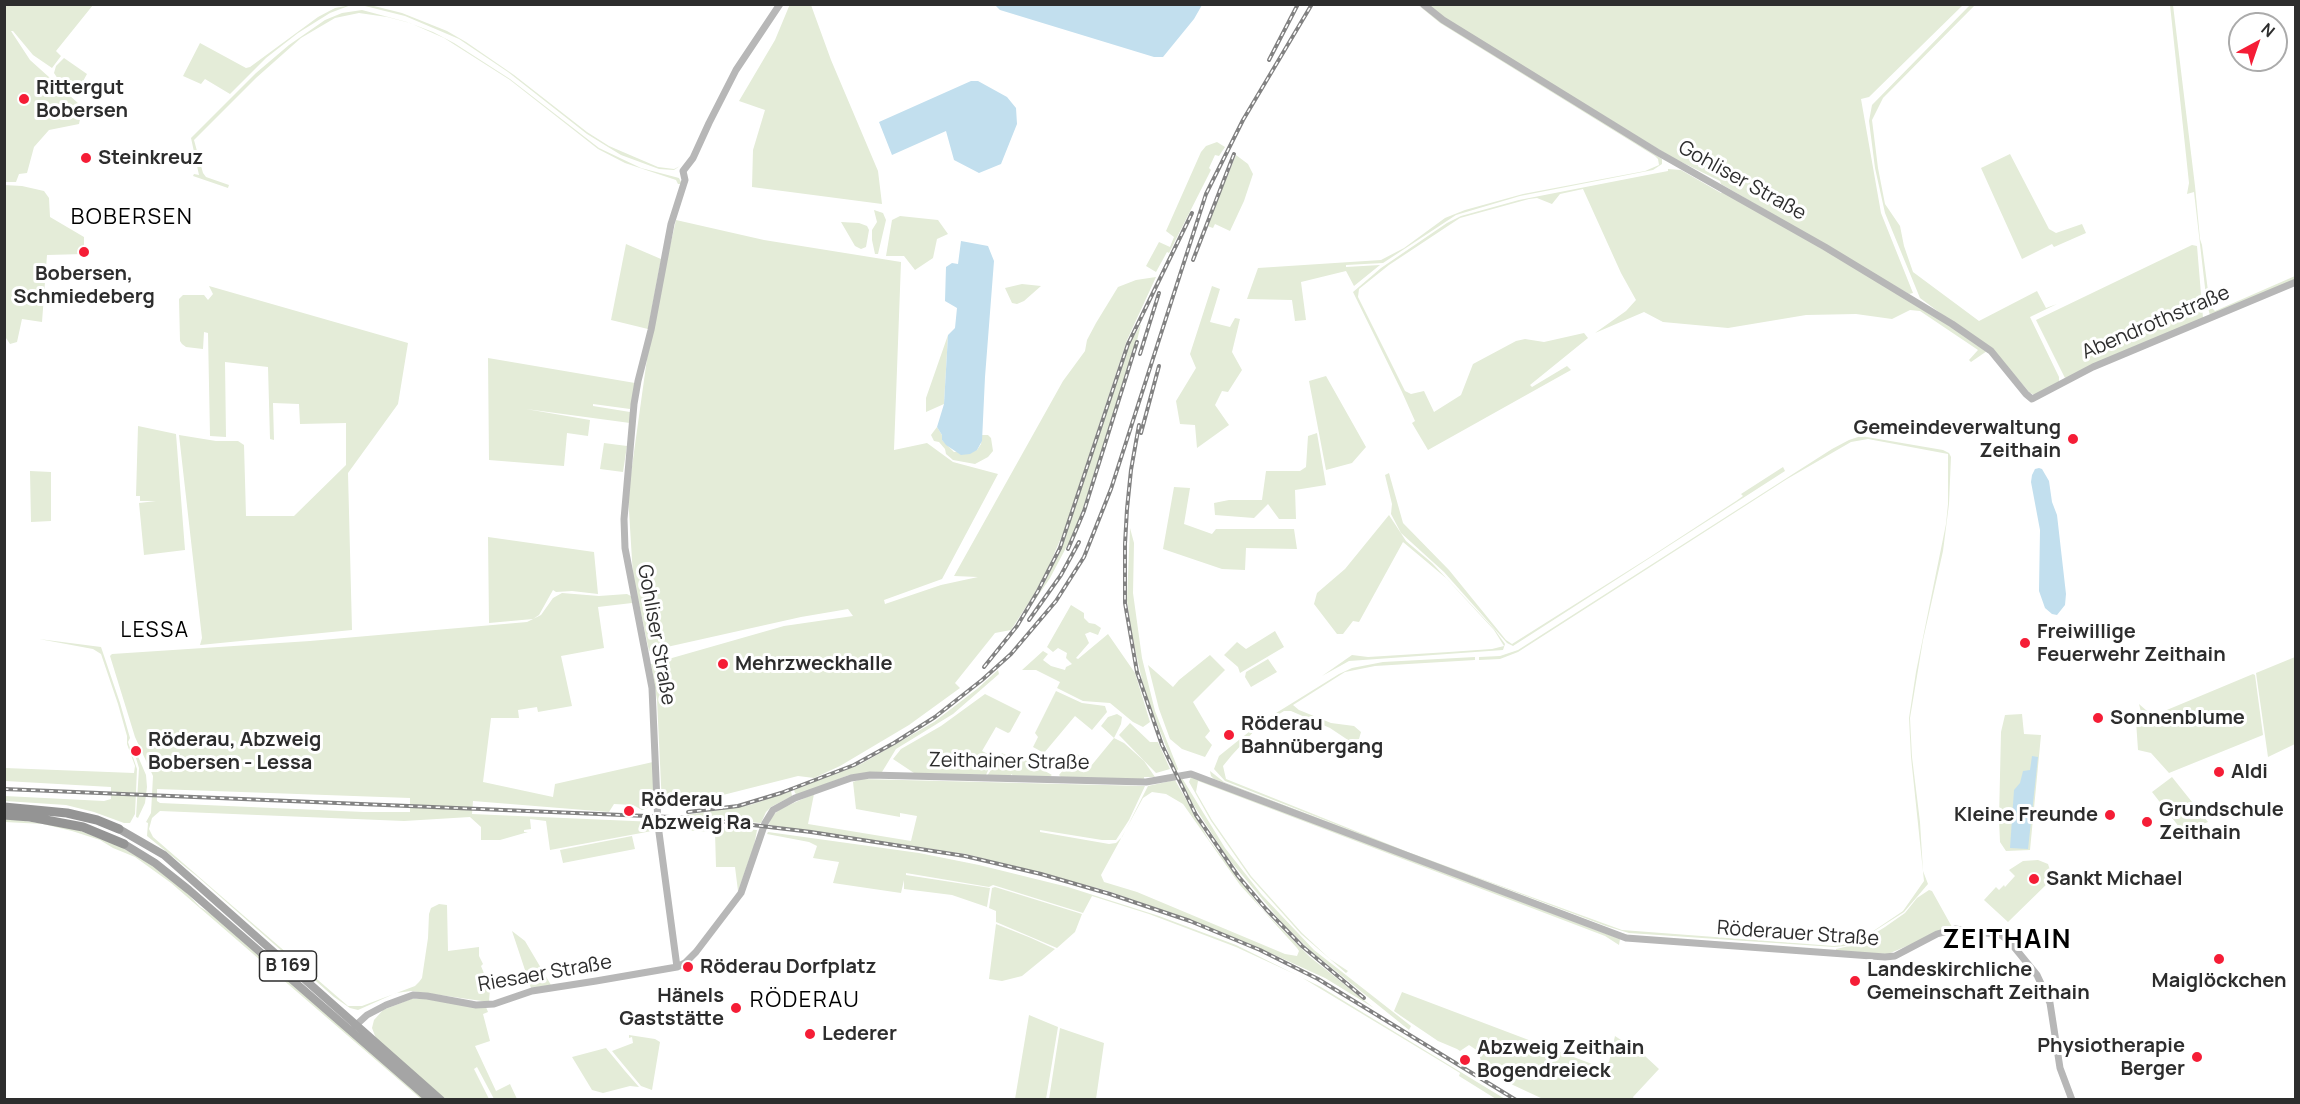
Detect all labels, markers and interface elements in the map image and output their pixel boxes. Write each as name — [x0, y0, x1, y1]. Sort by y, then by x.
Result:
north arrow — [2228, 12, 2288, 72]
text: N — [2257, 18, 2280, 42]
place label: Rittergut Bobersen — [36, 76, 128, 123]
marker: Rittergut Bobersen — [17, 92, 31, 106]
street label: Gohliser Straße — [1674, 136, 1810, 226]
place label: Steinkreuz — [98, 146, 203, 170]
marker: Steinkreuz — [79, 151, 93, 165]
district label: BOBERSEN — [71, 205, 193, 231]
marker: Bobersen, Schmiedeberg — [77, 245, 91, 259]
place label: Bobersen, Schmiedeberg — [13, 262, 155, 309]
street label: Abendrothstraße — [2078, 281, 2234, 365]
place label: Gemeindeverwaltung Zeithain — [1854, 416, 2061, 463]
marker: Gemeindeverwaltung Zeithain — [2066, 432, 2080, 446]
street label: Gohliser Straße — [632, 563, 680, 707]
district label: LESSA — [120, 618, 190, 644]
place label: Freiwillige Feuerwehr Zeithain — [2037, 620, 2226, 667]
marker: Freiwillige Feuerwehr Zeithain — [2018, 636, 2032, 650]
place label: Mehrzweckhalle — [735, 652, 893, 676]
marker: Mehrzweckhalle — [716, 657, 730, 671]
place label: Sonnenblume — [2110, 706, 2245, 730]
marker: Sonnenblume — [2091, 711, 2105, 725]
place label: Röderau Bahnübergang — [1241, 712, 1383, 759]
place label: Röderau, Abzweig Bobersen - Lessa — [148, 728, 321, 775]
marker: Röderau Bahnübergang — [1222, 728, 1236, 742]
marker: Röderau, Abzweig Bobersen - Lessa — [129, 744, 143, 758]
street label: Zeithainer Straße — [928, 749, 1090, 775]
place label: Aldi — [2231, 760, 2268, 784]
marker: Aldi — [2212, 765, 2226, 779]
place label: Röderau Abzweig Ra — [641, 788, 751, 835]
place label: Grundschule Zeithain — [2159, 798, 2284, 845]
place label: Kleine Freunde — [1954, 803, 2098, 827]
marker: Röderau Abzweig Ra — [622, 804, 636, 818]
marker: Kleine Freunde — [2103, 808, 2117, 822]
marker: Grundschule Zeithain — [2140, 815, 2154, 829]
place label: Sankt Michael — [2046, 867, 2182, 891]
marker: Sankt Michael — [2027, 872, 2041, 886]
street label: Röderauer Straße — [1716, 916, 1880, 952]
district label: ZEITHAIN — [1942, 925, 2072, 957]
street label: Riesaer Straße — [476, 950, 614, 998]
road number: B 169 — [260, 951, 316, 981]
marker: Maiglöckchen — [2212, 952, 2226, 966]
place label: Röderau Dorfplatz — [700, 955, 876, 979]
place label: Landeskirchliche Gemeinschaft Zeithain — [1867, 958, 2090, 1005]
marker: Röderau Dorfplatz — [681, 960, 695, 974]
place label: Maiglöckchen — [2152, 969, 2286, 993]
marker: Landeskirchliche Gemeinschaft Zeithain — [1848, 974, 1862, 988]
place label: Hänels Gaststätte — [619, 984, 724, 1031]
district label: RÖDERAU — [750, 988, 860, 1014]
marker: Hänels Gaststätte — [729, 1001, 743, 1015]
place label: Lederer — [822, 1022, 897, 1046]
marker: Lederer — [803, 1027, 817, 1041]
place label: Physiotherapie Berger — [2037, 1034, 2185, 1081]
place label: Abzweig Zeithain Bogendreieck — [1477, 1036, 1644, 1083]
marker: Physiotherapie Berger — [2190, 1050, 2204, 1064]
marker: Abzweig Zeithain Bogendreieck — [1458, 1053, 1472, 1067]

